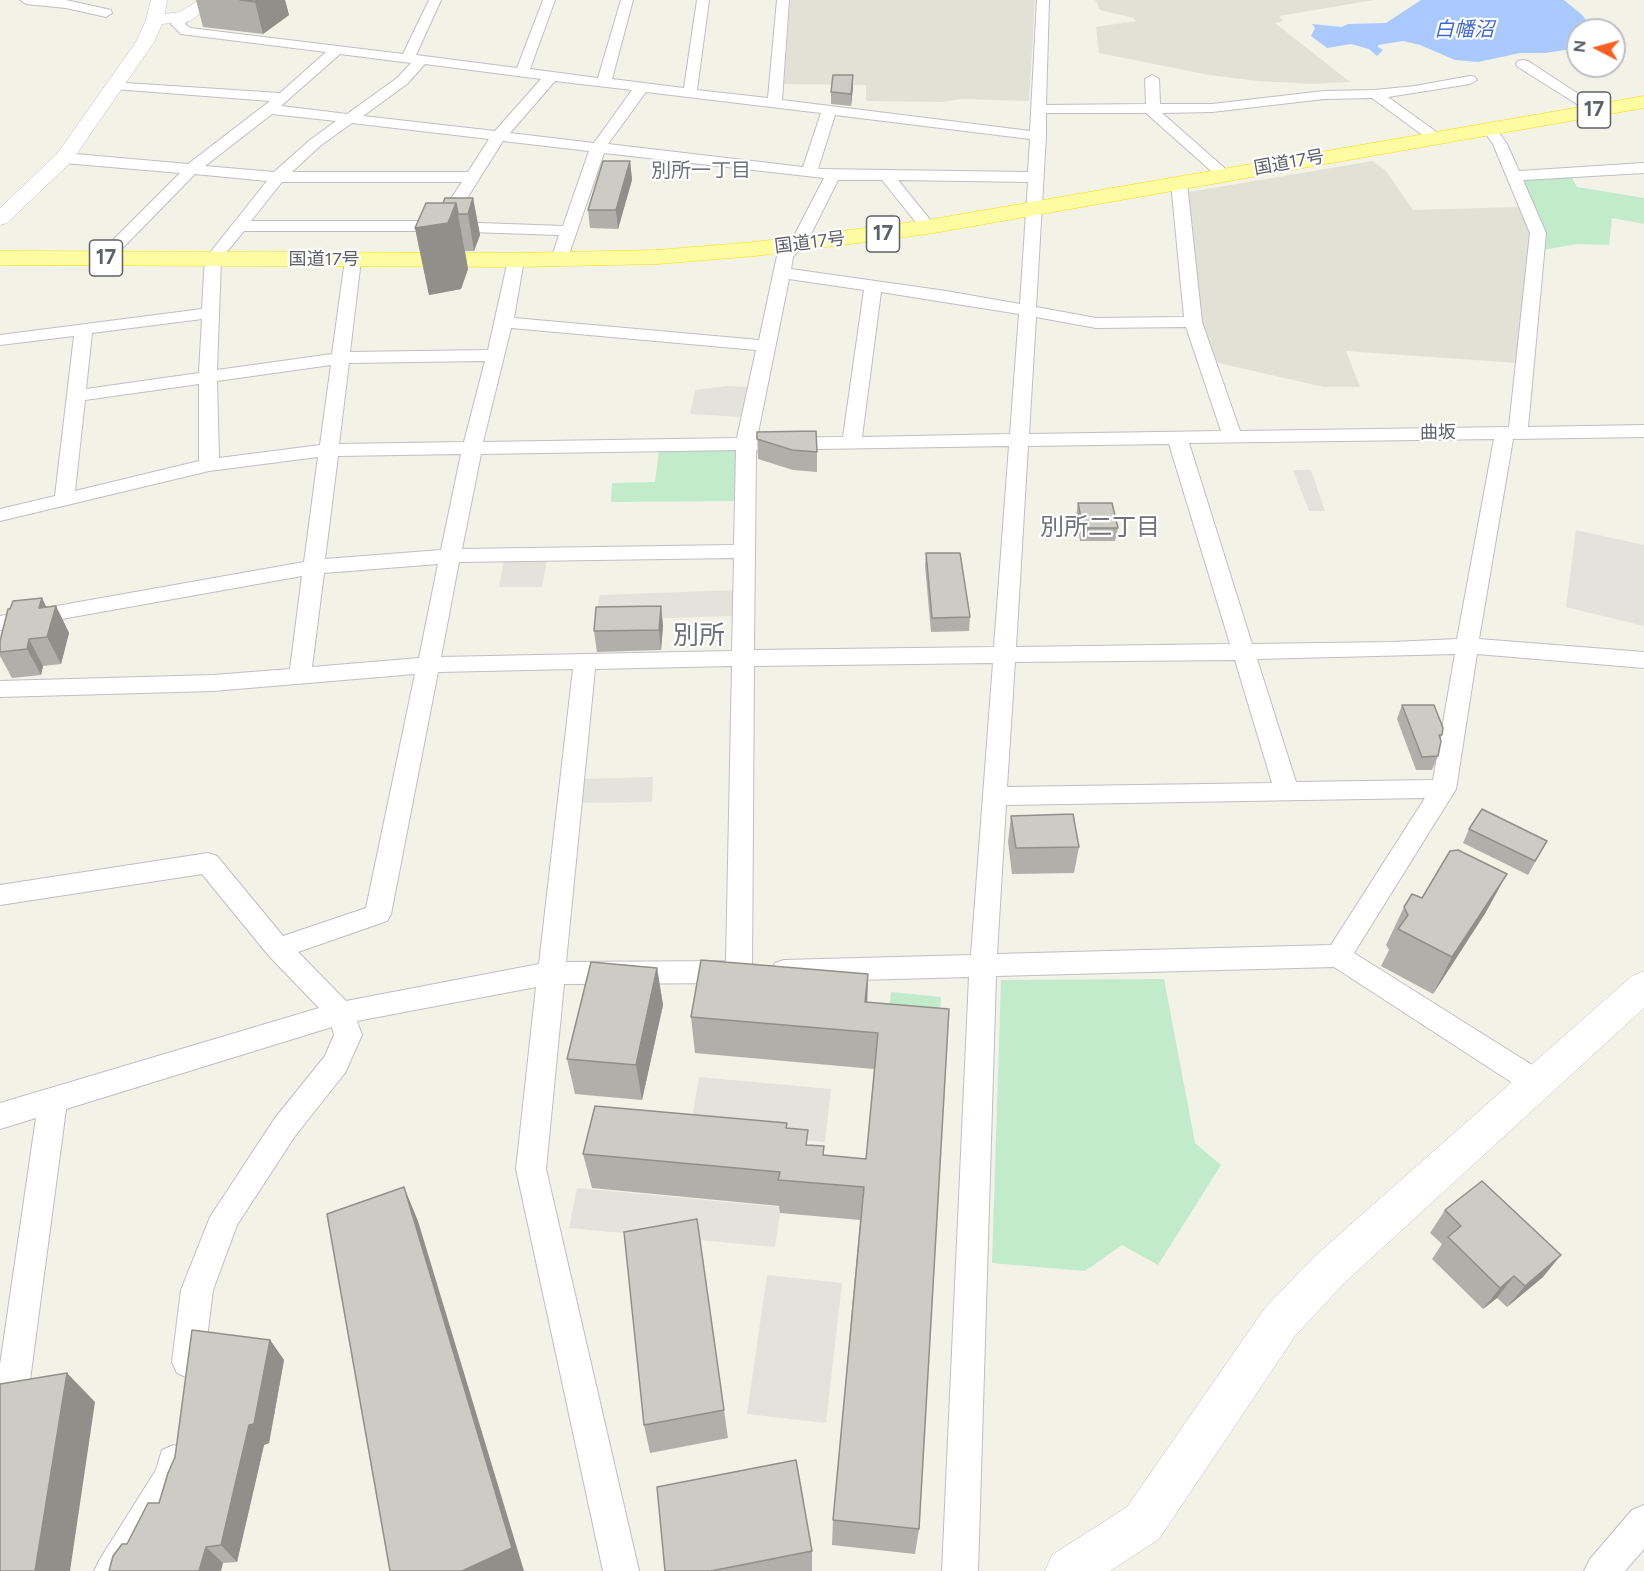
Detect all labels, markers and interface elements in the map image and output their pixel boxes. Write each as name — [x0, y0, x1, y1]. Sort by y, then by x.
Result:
water label: 白幡沼 — [1434, 18, 1494, 42]
north arrow — [1566, 18, 1626, 78]
text: N — [1569, 39, 1590, 53]
road number: 17 — [1578, 92, 1610, 128]
street label: 国道17号 — [1252, 146, 1326, 180]
district label: 別所一丁目 — [651, 159, 751, 183]
road number: 17 — [866, 216, 900, 252]
street label: 国道17号 — [773, 228, 847, 258]
road number: 17 — [90, 240, 122, 276]
street label: 国道17号 — [288, 249, 360, 271]
street label: 曲坂 — [1420, 422, 1456, 444]
district label: 別所二丁目 — [1040, 514, 1160, 542]
district label: 別所 — [673, 620, 725, 652]

